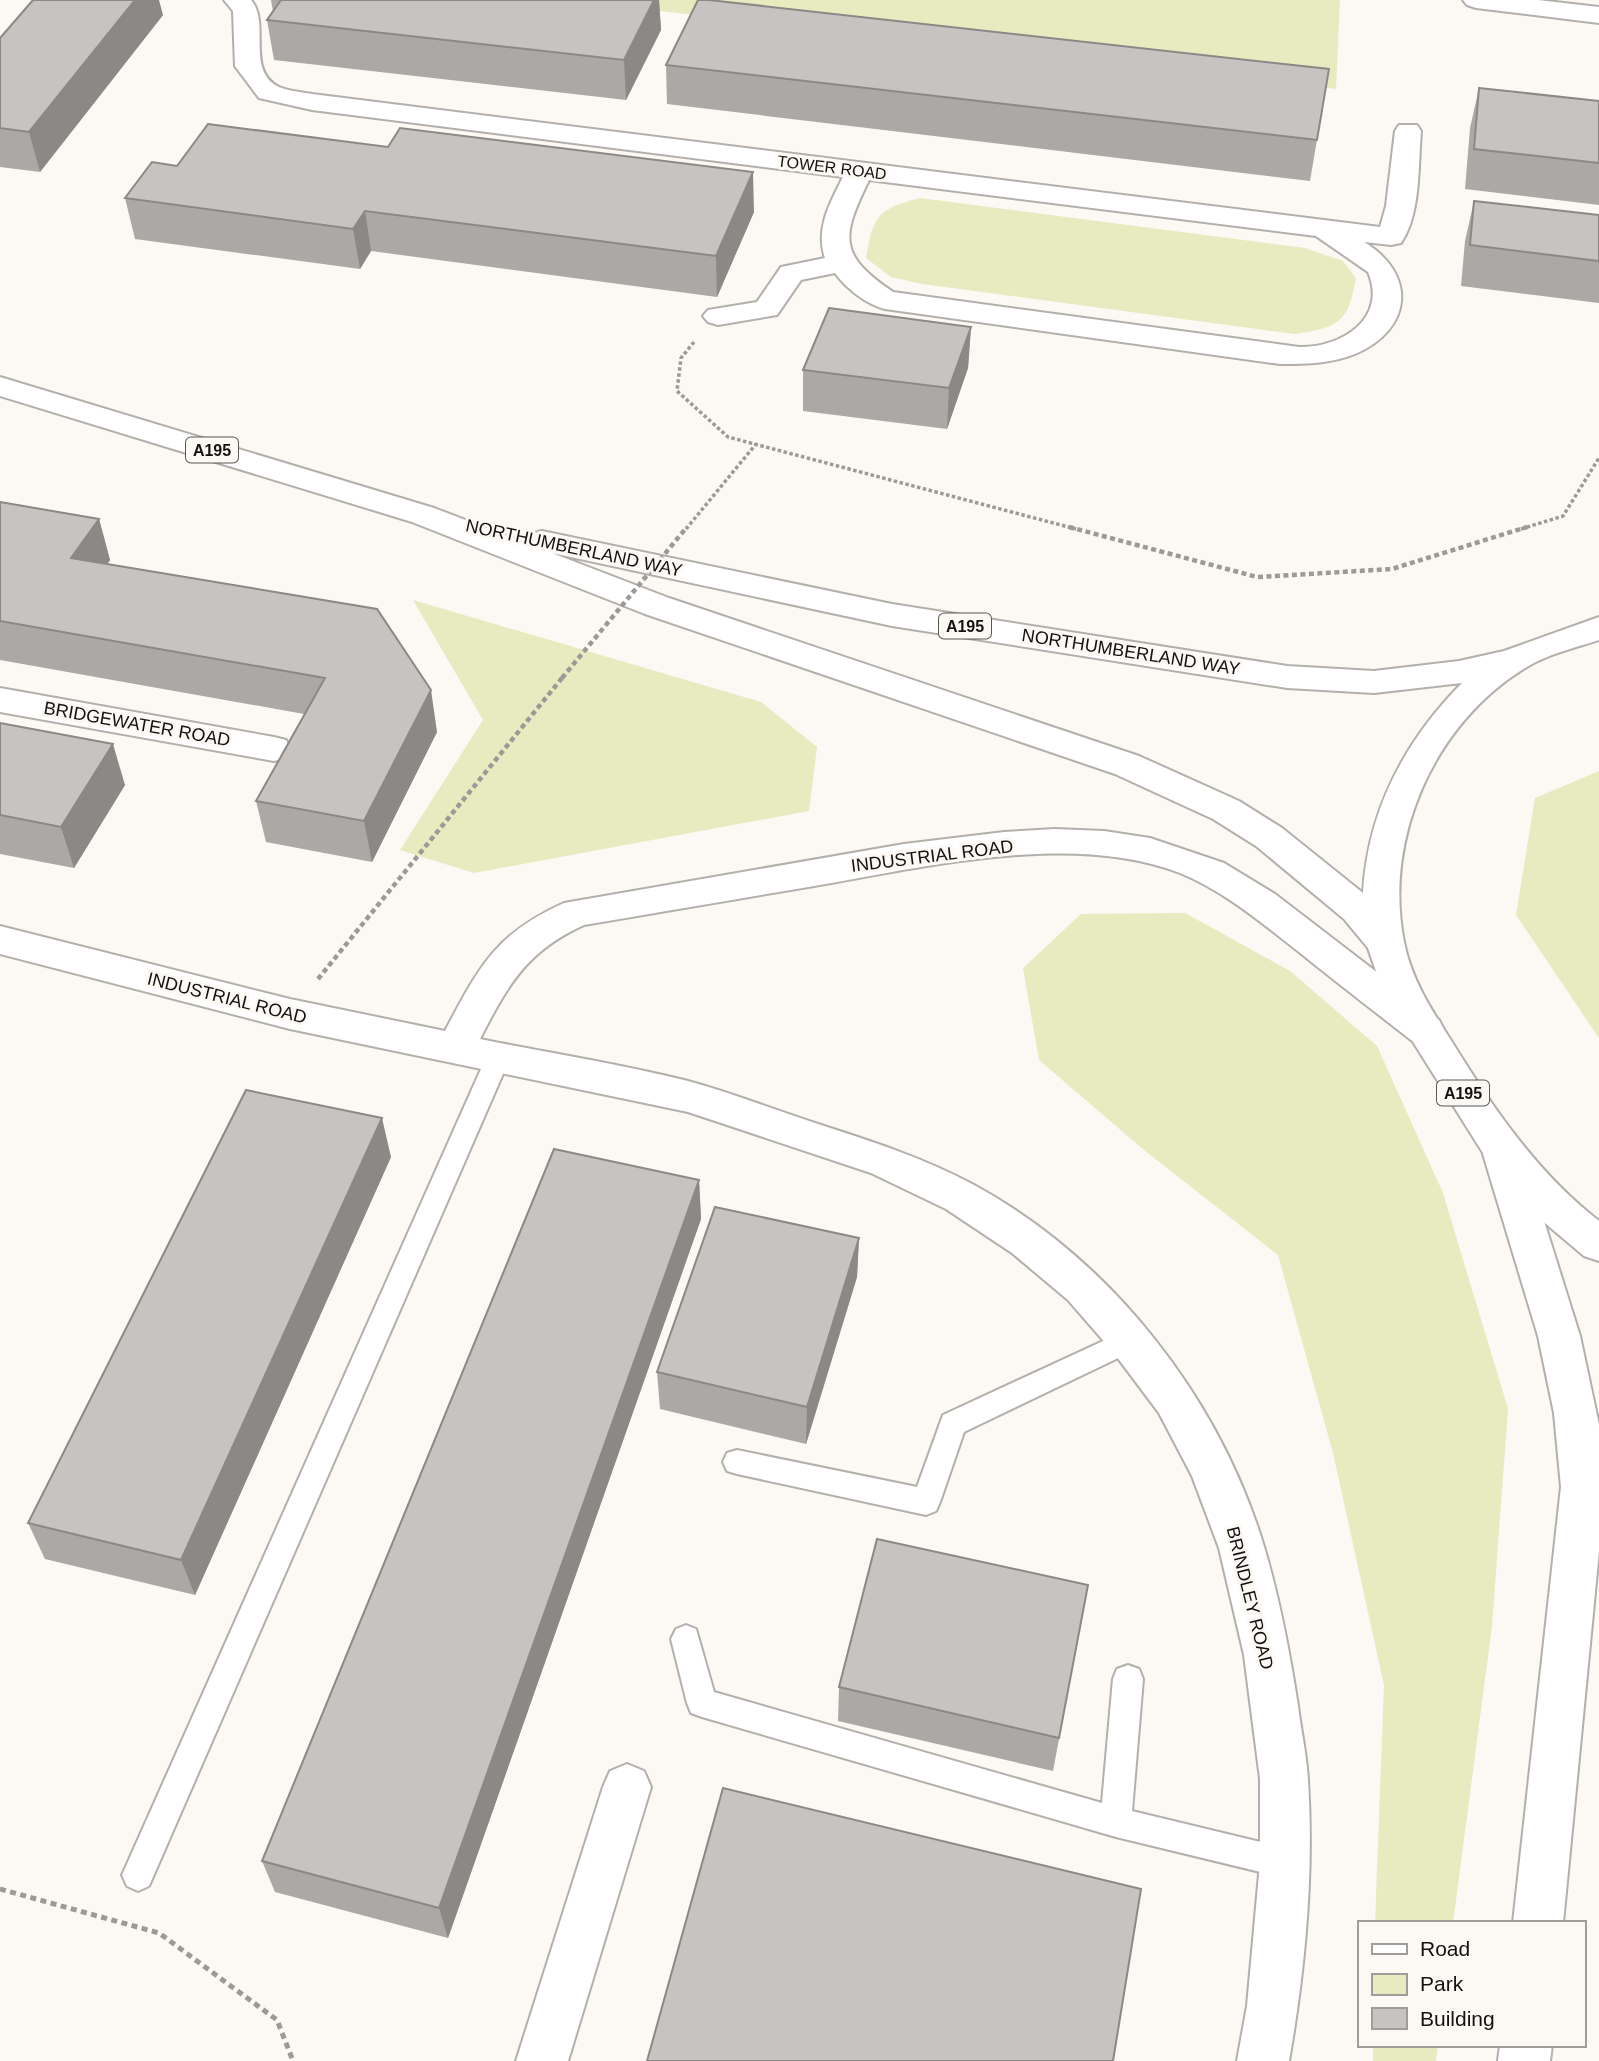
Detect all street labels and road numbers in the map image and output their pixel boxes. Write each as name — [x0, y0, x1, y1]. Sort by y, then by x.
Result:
street label: TOWER ROAD — [776, 152, 888, 183]
road number: A195 — [186, 438, 238, 463]
street label: NORTHUMBERLAND WAY — [464, 515, 684, 581]
road number: A195 — [939, 614, 991, 638]
street label: NORTHUMBERLAND WAY — [1020, 625, 1242, 679]
street label: BRIDGEWATER ROAD — [42, 698, 232, 750]
street label: INDUSTRIAL ROAD — [850, 836, 1014, 876]
street label: INDUSTRIAL ROAD — [145, 969, 309, 1027]
road number: A195 — [1437, 1080, 1489, 1106]
street label: BRINDLEY ROAD — [1223, 1524, 1277, 1672]

